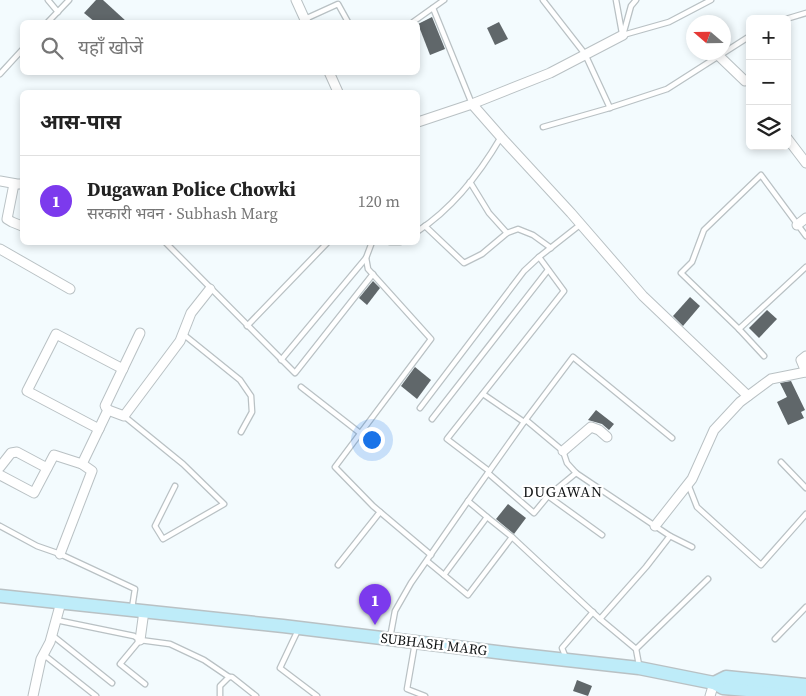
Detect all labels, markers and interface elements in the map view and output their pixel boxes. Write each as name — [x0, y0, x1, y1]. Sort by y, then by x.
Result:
north arrow — [686, 15, 731, 60]
map controls — [746, 15, 791, 150]
button: + — [746, 15, 791, 60]
search box — [20, 20, 420, 75]
icon: search — [38, 34, 66, 62]
text: यहाँ खोजें — [78, 34, 143, 60]
button: − — [746, 60, 791, 105]
button: layers — [746, 105, 791, 150]
text: आस-पास — [40, 107, 121, 136]
text: Dugawan Police Chowki — [87, 176, 296, 202]
text: 1 — [52, 190, 60, 212]
text: 120 m — [358, 190, 400, 212]
text: सरकारी भवन · Subhash Marg — [87, 202, 278, 224]
your location — [359, 427, 385, 453]
district label: DUGAWAN — [523, 481, 603, 502]
pin: 1 — [359, 584, 391, 625]
street label: SUBHASH MARG — [380, 628, 489, 660]

